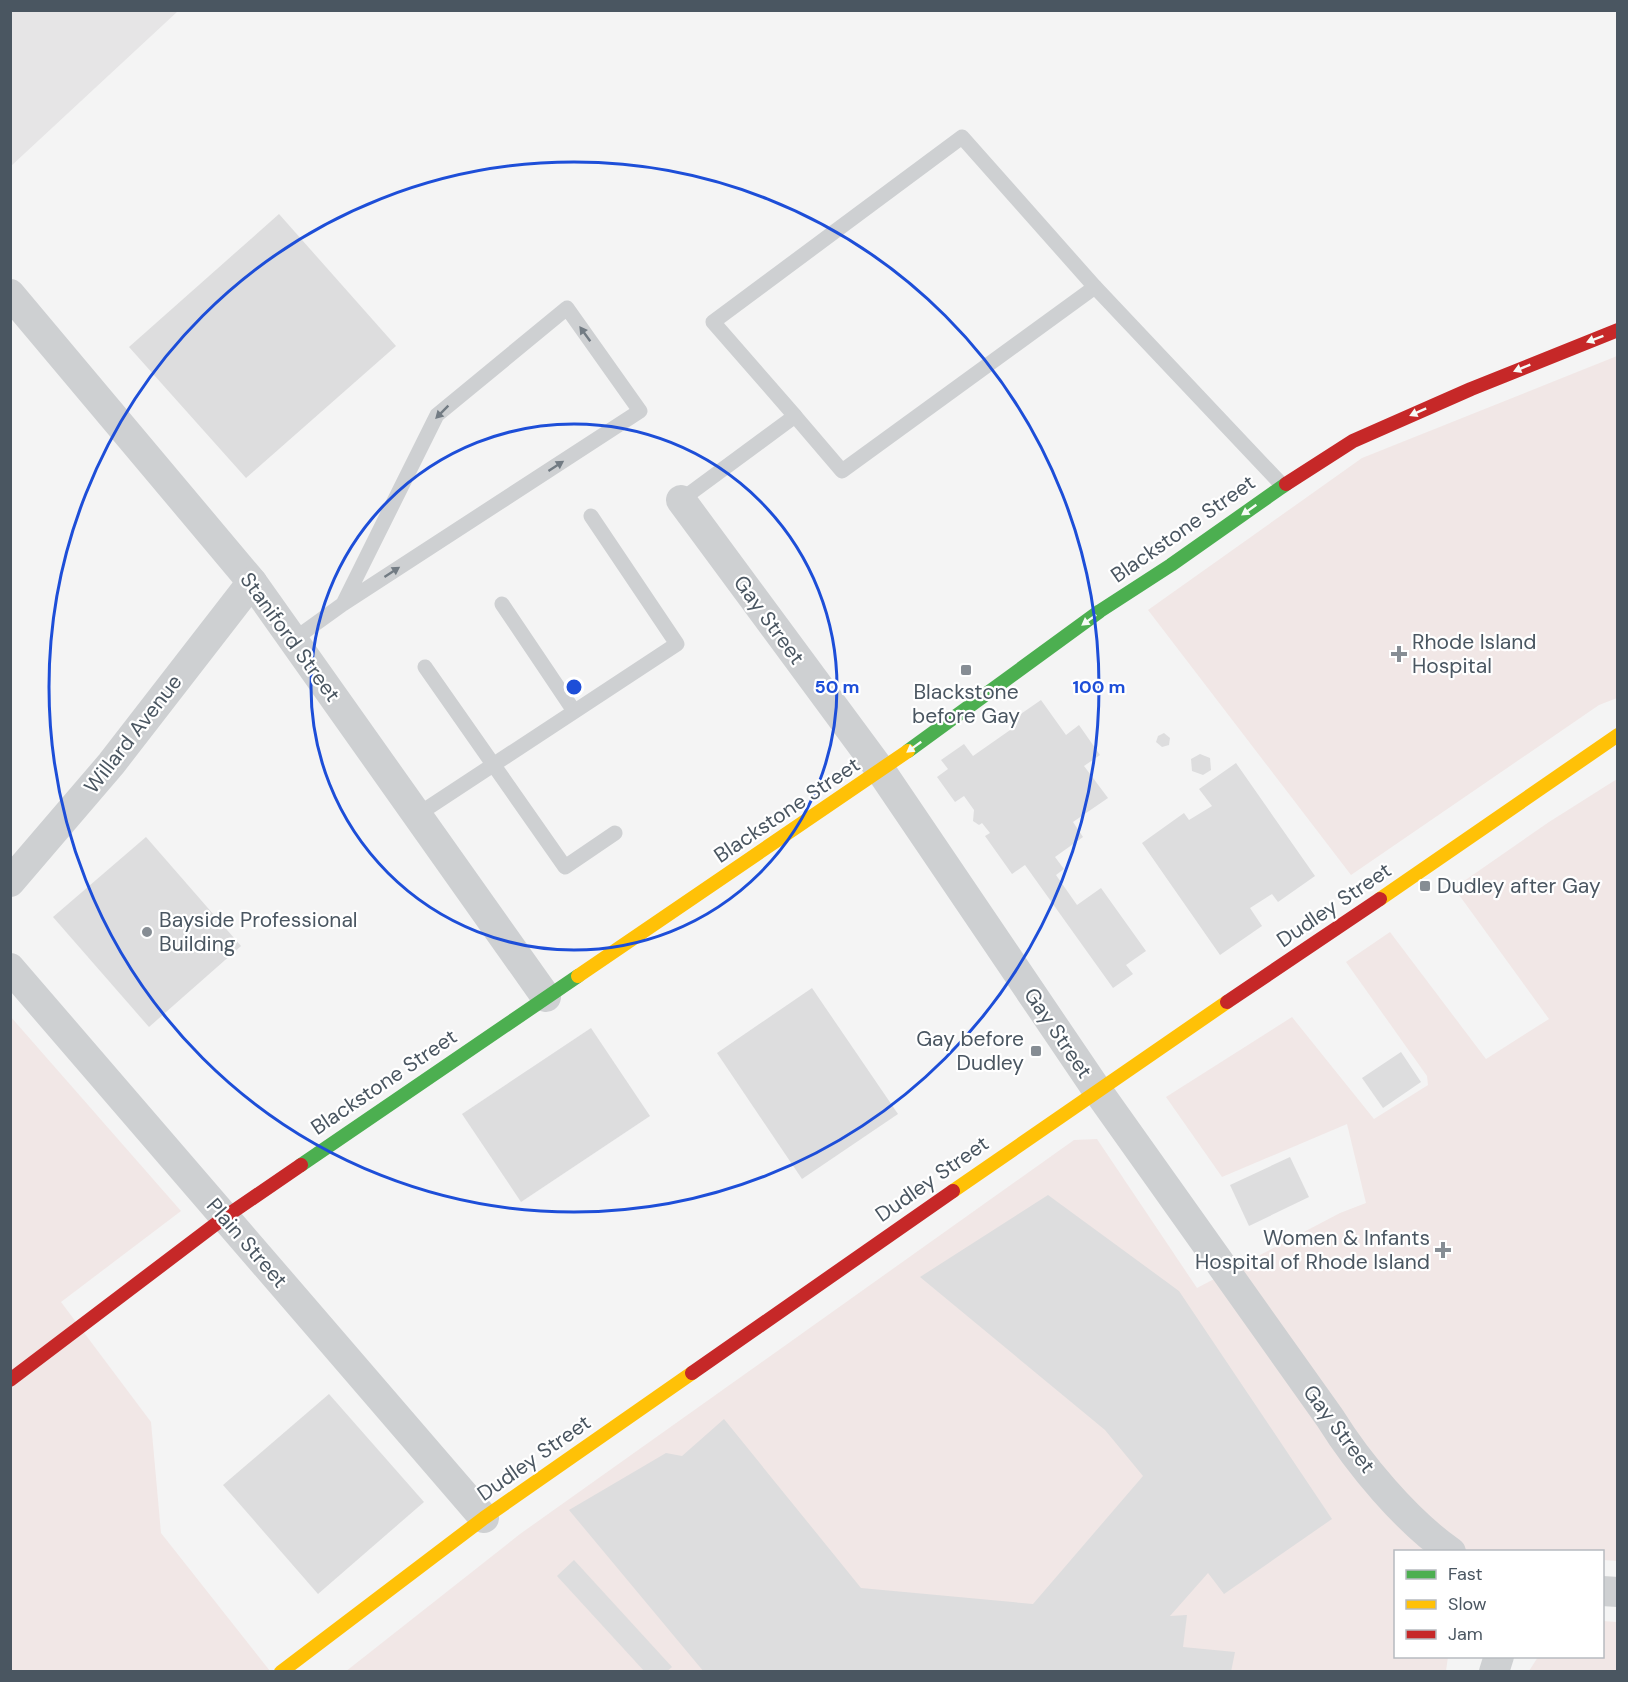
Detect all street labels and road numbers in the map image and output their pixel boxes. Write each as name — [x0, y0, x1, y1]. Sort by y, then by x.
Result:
street label: Blackstone Street — [1105, 469, 1261, 589]
street label: Staniford Street — [233, 567, 347, 707]
street label: Gay Street — [727, 570, 811, 670]
street label: Willard Avenue — [78, 669, 188, 799]
street label: Blackstone Street — [709, 751, 865, 869]
street label: Dudley Street — [1271, 856, 1397, 954]
street label: Gay Street — [1017, 982, 1099, 1084]
street label: Blackstone Street — [306, 1023, 462, 1141]
street label: Dudley Street — [870, 1129, 994, 1229]
street label: Plain Street — [200, 1192, 294, 1294]
street label: Gay Street — [1297, 1379, 1381, 1479]
street label: Dudley Street — [472, 1408, 596, 1508]

